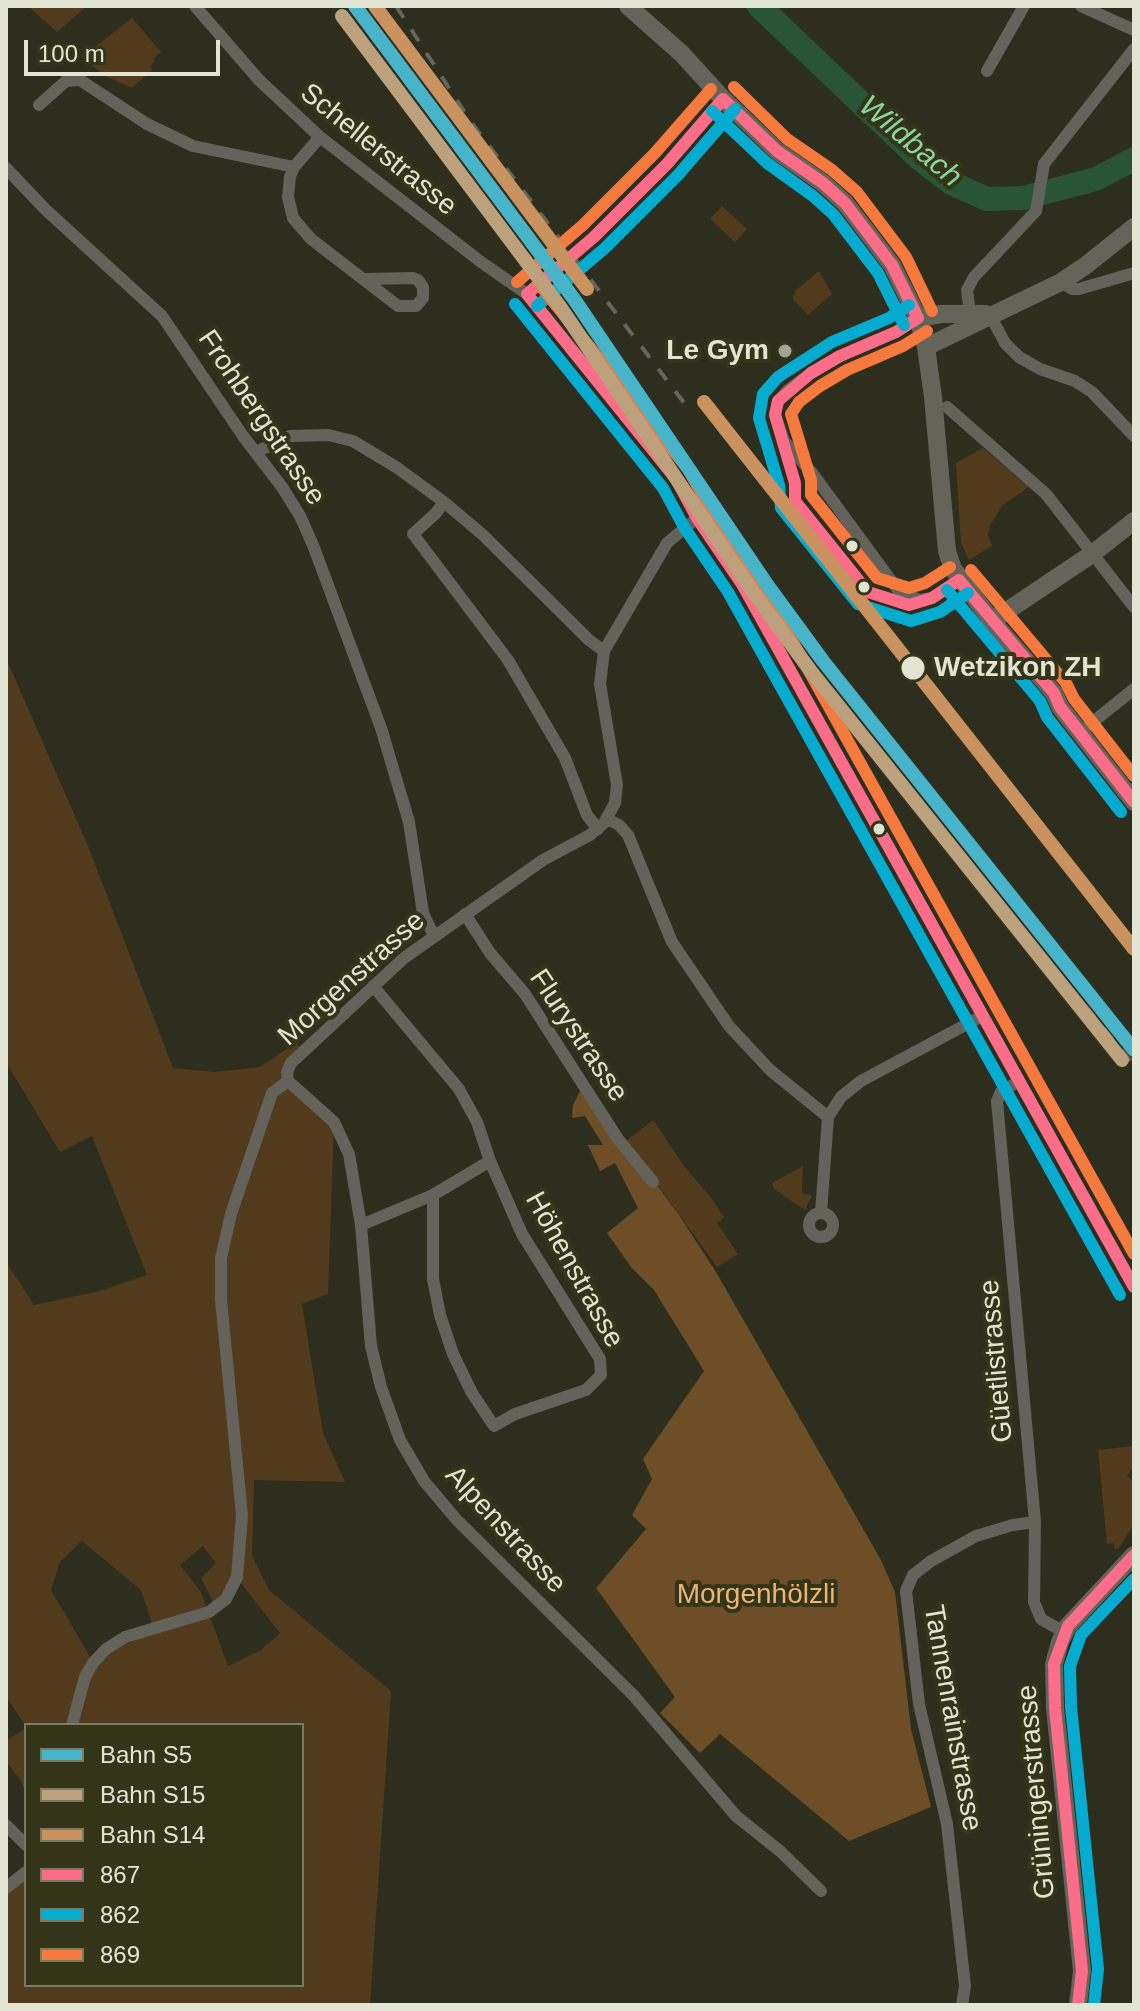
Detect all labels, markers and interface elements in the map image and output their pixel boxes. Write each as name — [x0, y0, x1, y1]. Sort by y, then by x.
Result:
scale bar — [28, 24, 224, 74]
text: 100 m — [38, 40, 105, 67]
street label: Schellerstrasse — [293, 77, 463, 223]
water label: Wildbach — [851, 89, 969, 195]
street label: Frohbergstrasse — [190, 324, 332, 512]
place label: Le Gym — [666, 334, 769, 368]
marker: Le Gym — [776, 342, 794, 360]
unlabelled marker — [844, 538, 860, 554]
unlabelled marker — [856, 579, 872, 595]
place label: Wetzikon ZH — [934, 651, 1101, 685]
marker: Wetzikon ZH — [899, 654, 927, 682]
unlabelled marker — [871, 821, 887, 837]
street label: Morgenstrasse — [272, 905, 432, 1053]
street label: Flurystrasse — [521, 963, 635, 1109]
street label: Höhenstrasse — [517, 1186, 631, 1354]
street label: Güetlistrasse — [973, 1278, 1021, 1444]
street label: Alpenstrasse — [438, 1459, 572, 1601]
park label: Morgenhölzli — [677, 1578, 835, 1612]
street label: Tannenrainstrasse — [916, 1602, 988, 1834]
street label: Grüningerstrasse — [1011, 1684, 1063, 1900]
legend — [24, 1723, 304, 1987]
text: Bahn S5 — [100, 1741, 192, 1768]
text: Bahn S15 — [100, 1781, 205, 1808]
text: Bahn S14 — [100, 1821, 205, 1848]
text: 867 — [100, 1861, 140, 1888]
text: 862 — [100, 1901, 140, 1928]
text: 869 — [100, 1941, 140, 1968]

